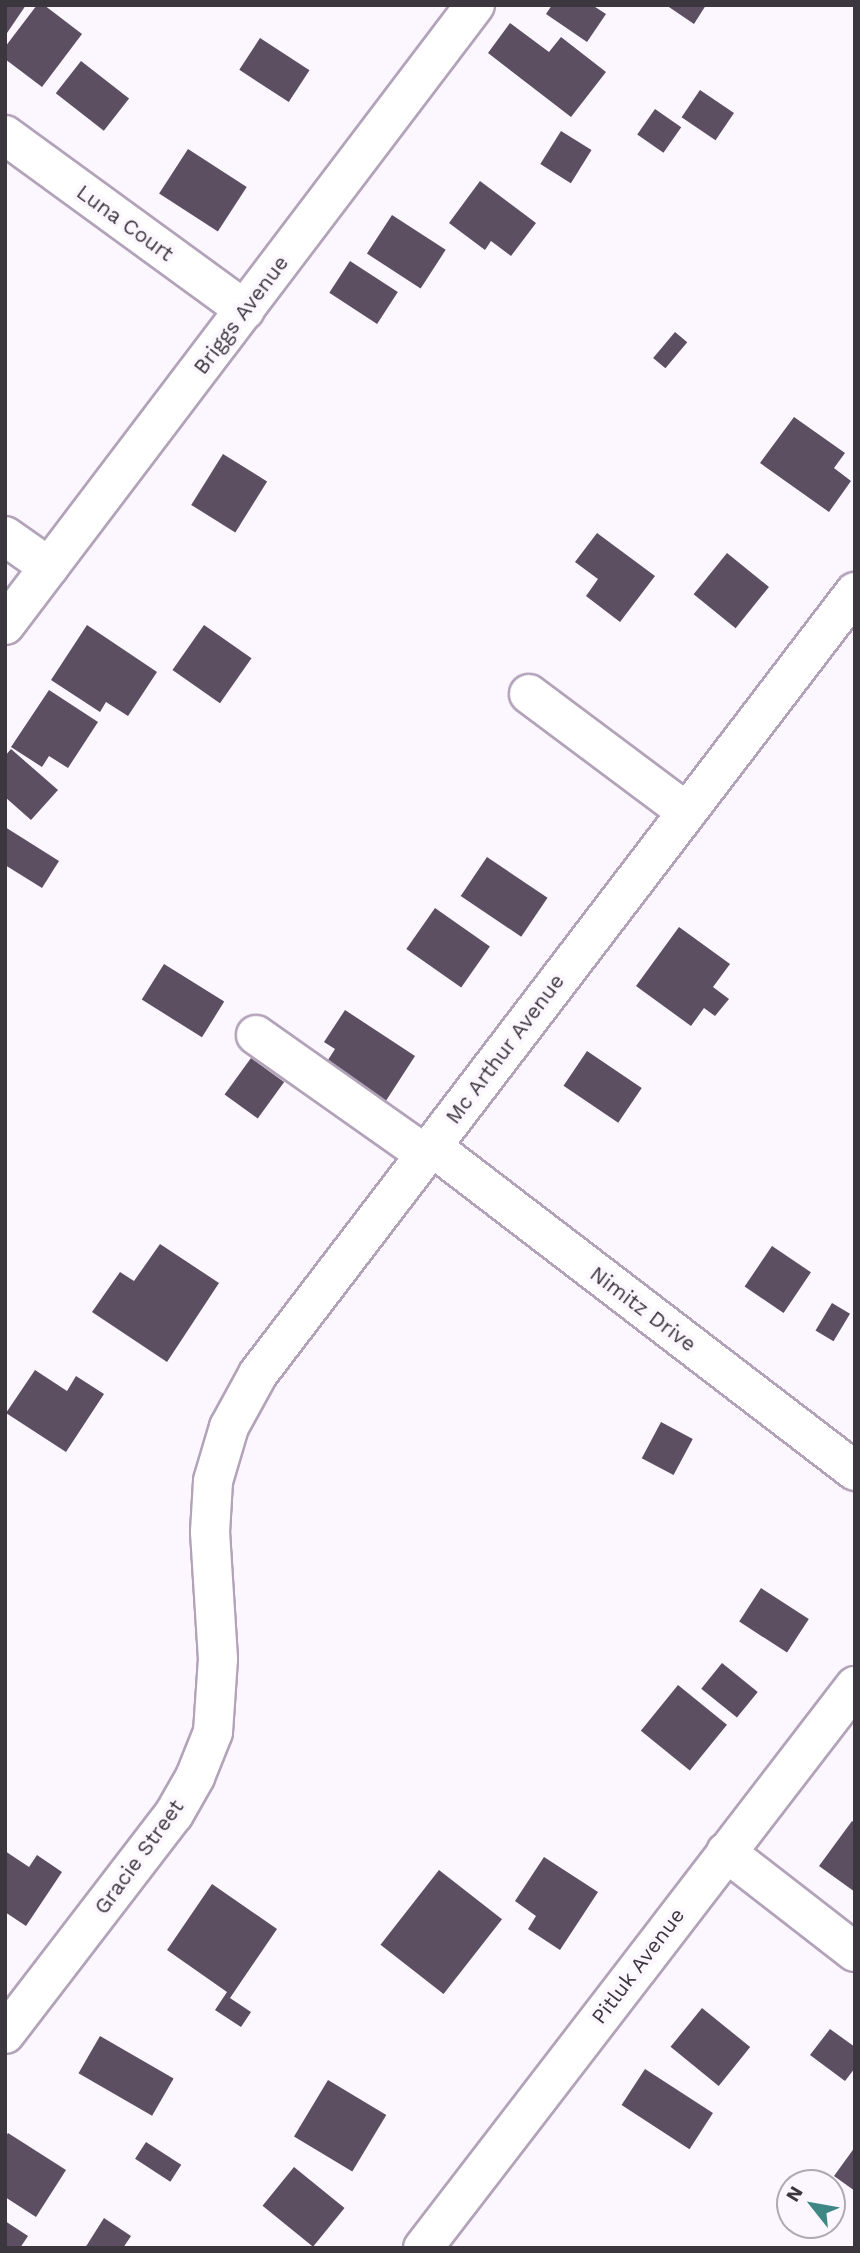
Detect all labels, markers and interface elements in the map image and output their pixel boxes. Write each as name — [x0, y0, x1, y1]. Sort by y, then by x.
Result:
street label: Luna Court — [71, 179, 179, 267]
street label: Briggs Avenue — [188, 250, 294, 380]
street label: Mc Arthur Avenue — [440, 968, 570, 1130]
street label: Nimitz Drive — [585, 1261, 701, 1357]
street label: Gracie Street — [89, 1795, 189, 1919]
street label: Pitluk Avenue — [586, 1903, 690, 2029]
north arrow — [776, 2169, 846, 2239]
text: N — [781, 2182, 808, 2206]

